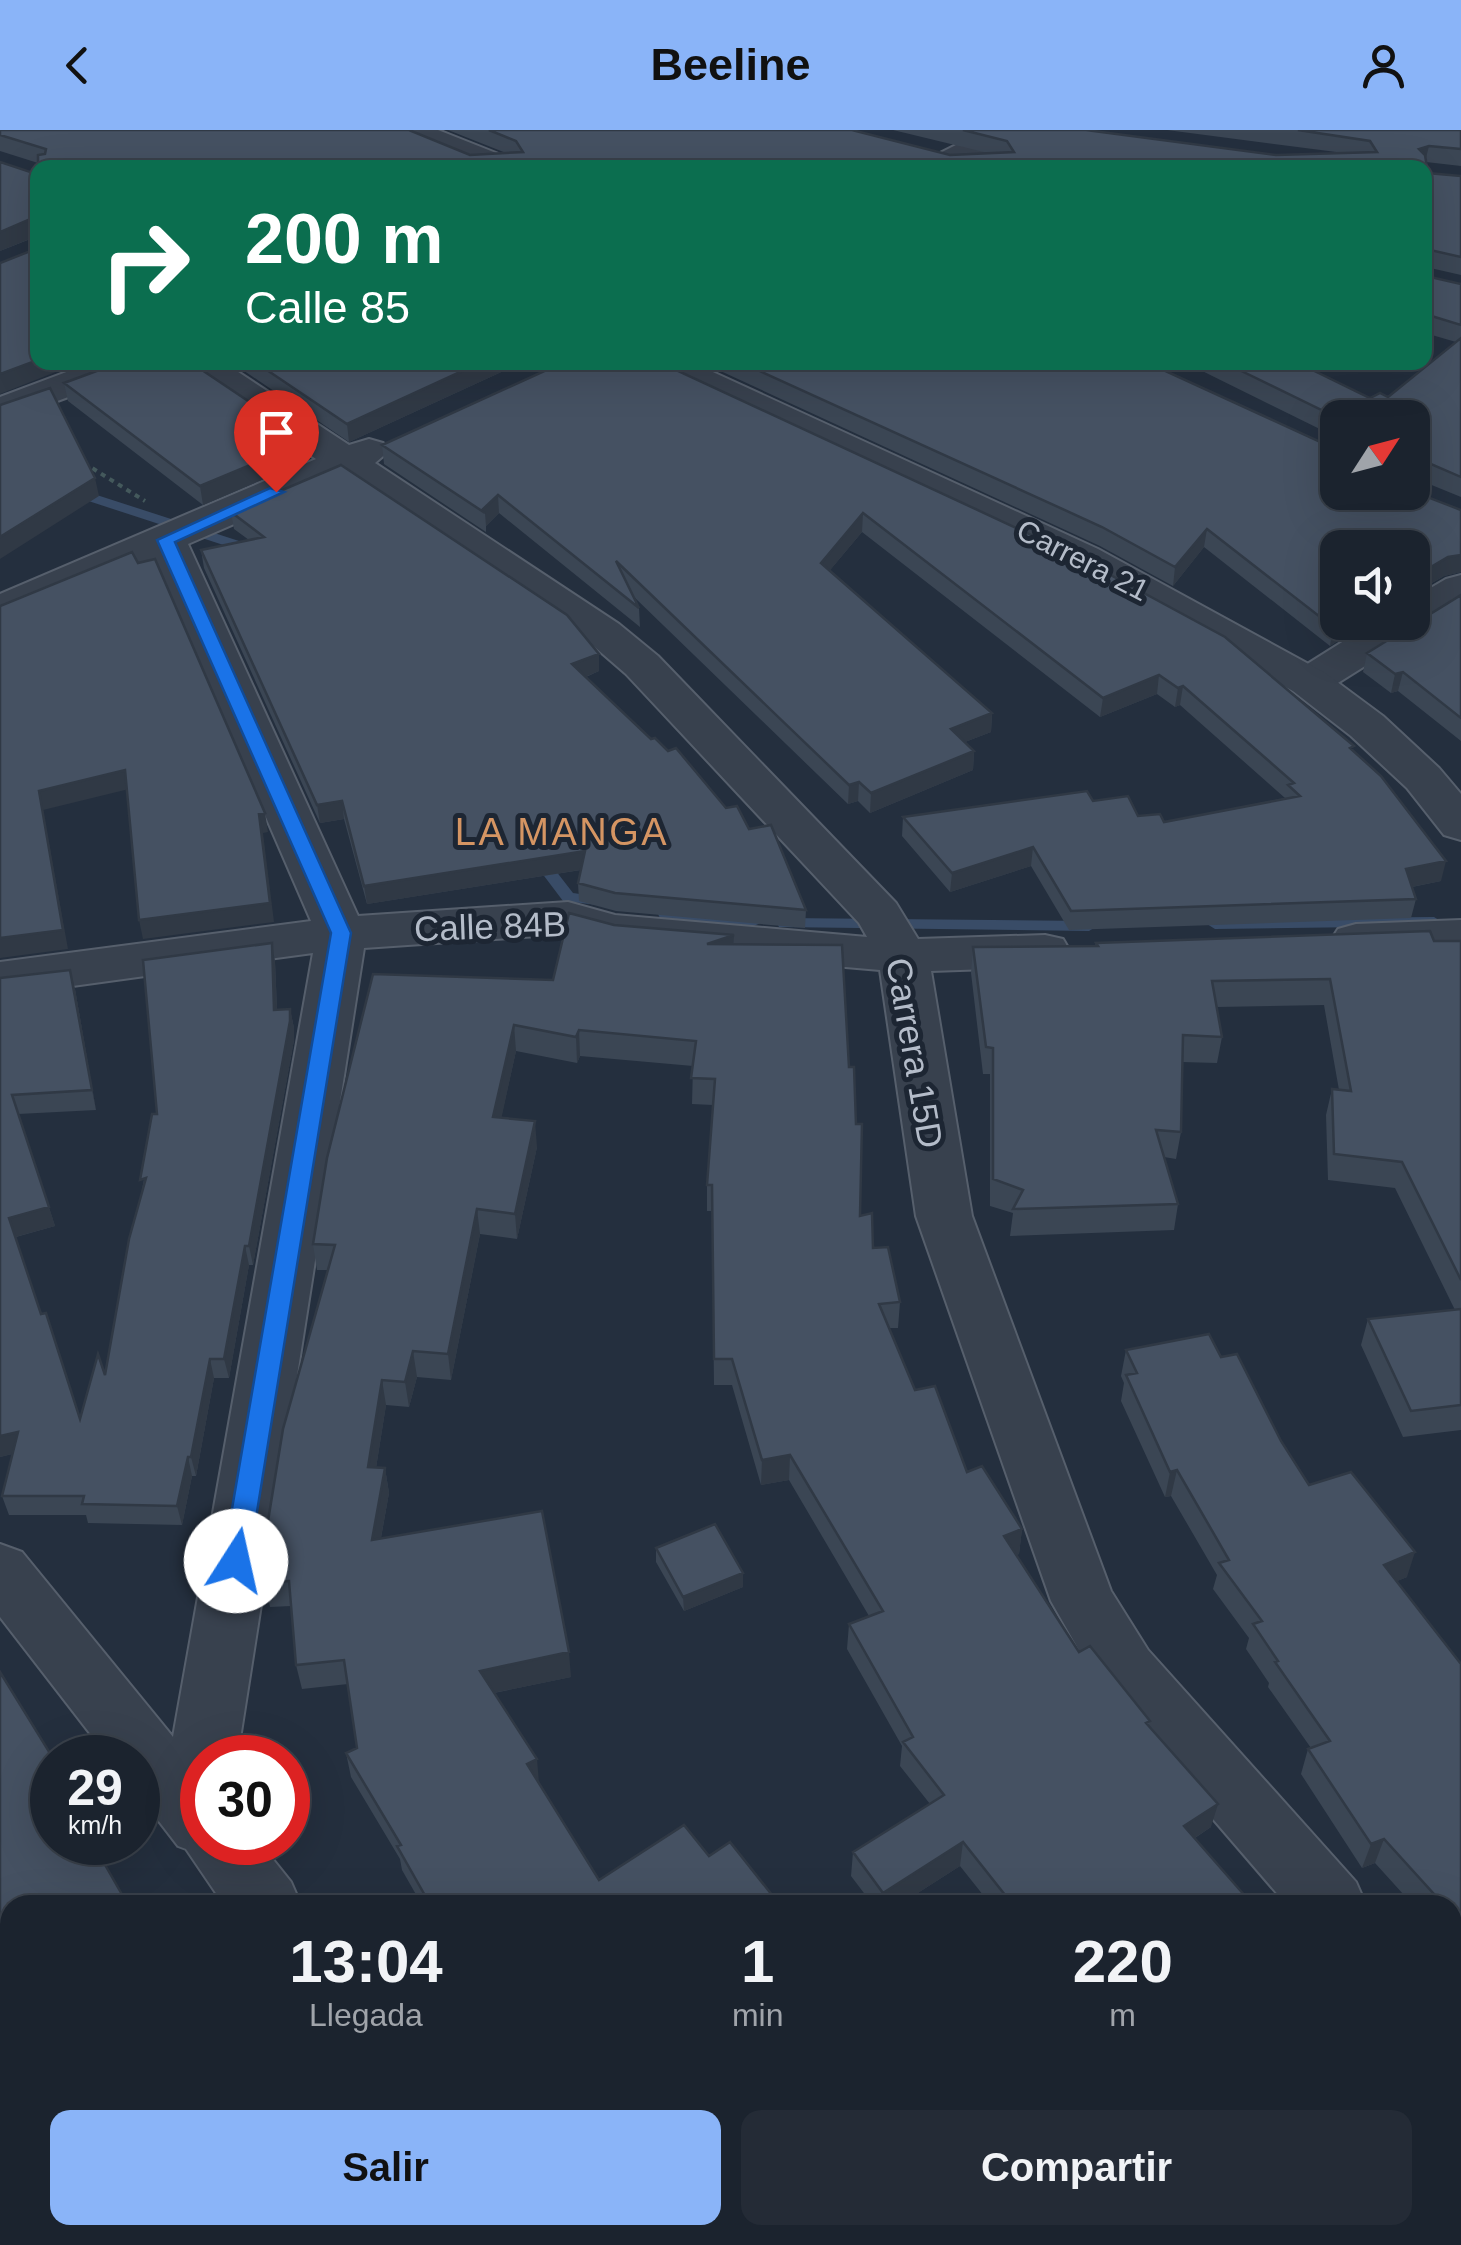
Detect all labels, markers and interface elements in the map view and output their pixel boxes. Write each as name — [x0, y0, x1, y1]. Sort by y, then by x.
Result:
icon: back — [50, 38, 105, 93]
icon: person — [1356, 38, 1411, 93]
text: Beeline — [650, 39, 811, 90]
icon: right — [80, 200, 210, 330]
text: 200 m — [245, 200, 443, 278]
text: Calle 85 — [245, 282, 410, 333]
pin — [234, 390, 319, 493]
north arrow — [1320, 400, 1430, 510]
map controls — [1320, 400, 1430, 640]
icon: arrive — [249, 405, 304, 460]
street label: Carrera 21 — [1012, 513, 1154, 607]
button: sound — [1320, 530, 1430, 640]
district label: LA MANGA — [455, 811, 669, 853]
street label: Calle 84B — [413, 904, 567, 948]
street label: Carrera 15D — [879, 955, 951, 1151]
position arrow — [184, 1509, 288, 1613]
speed limit sign: 30 — [180, 1735, 310, 1865]
text: 29 — [67, 1760, 123, 1816]
text: km/h — [68, 1811, 122, 1839]
text: 13:04 — [289, 1928, 443, 1995]
text: 1 — [741, 1928, 774, 1995]
text: 220 — [1073, 1928, 1173, 1995]
text: Llegada — [309, 1997, 423, 2033]
text: min — [732, 1997, 783, 2033]
text: m — [1109, 1997, 1136, 2033]
button: Salir — [50, 2110, 721, 2225]
button: Compartir — [741, 2110, 1412, 2225]

